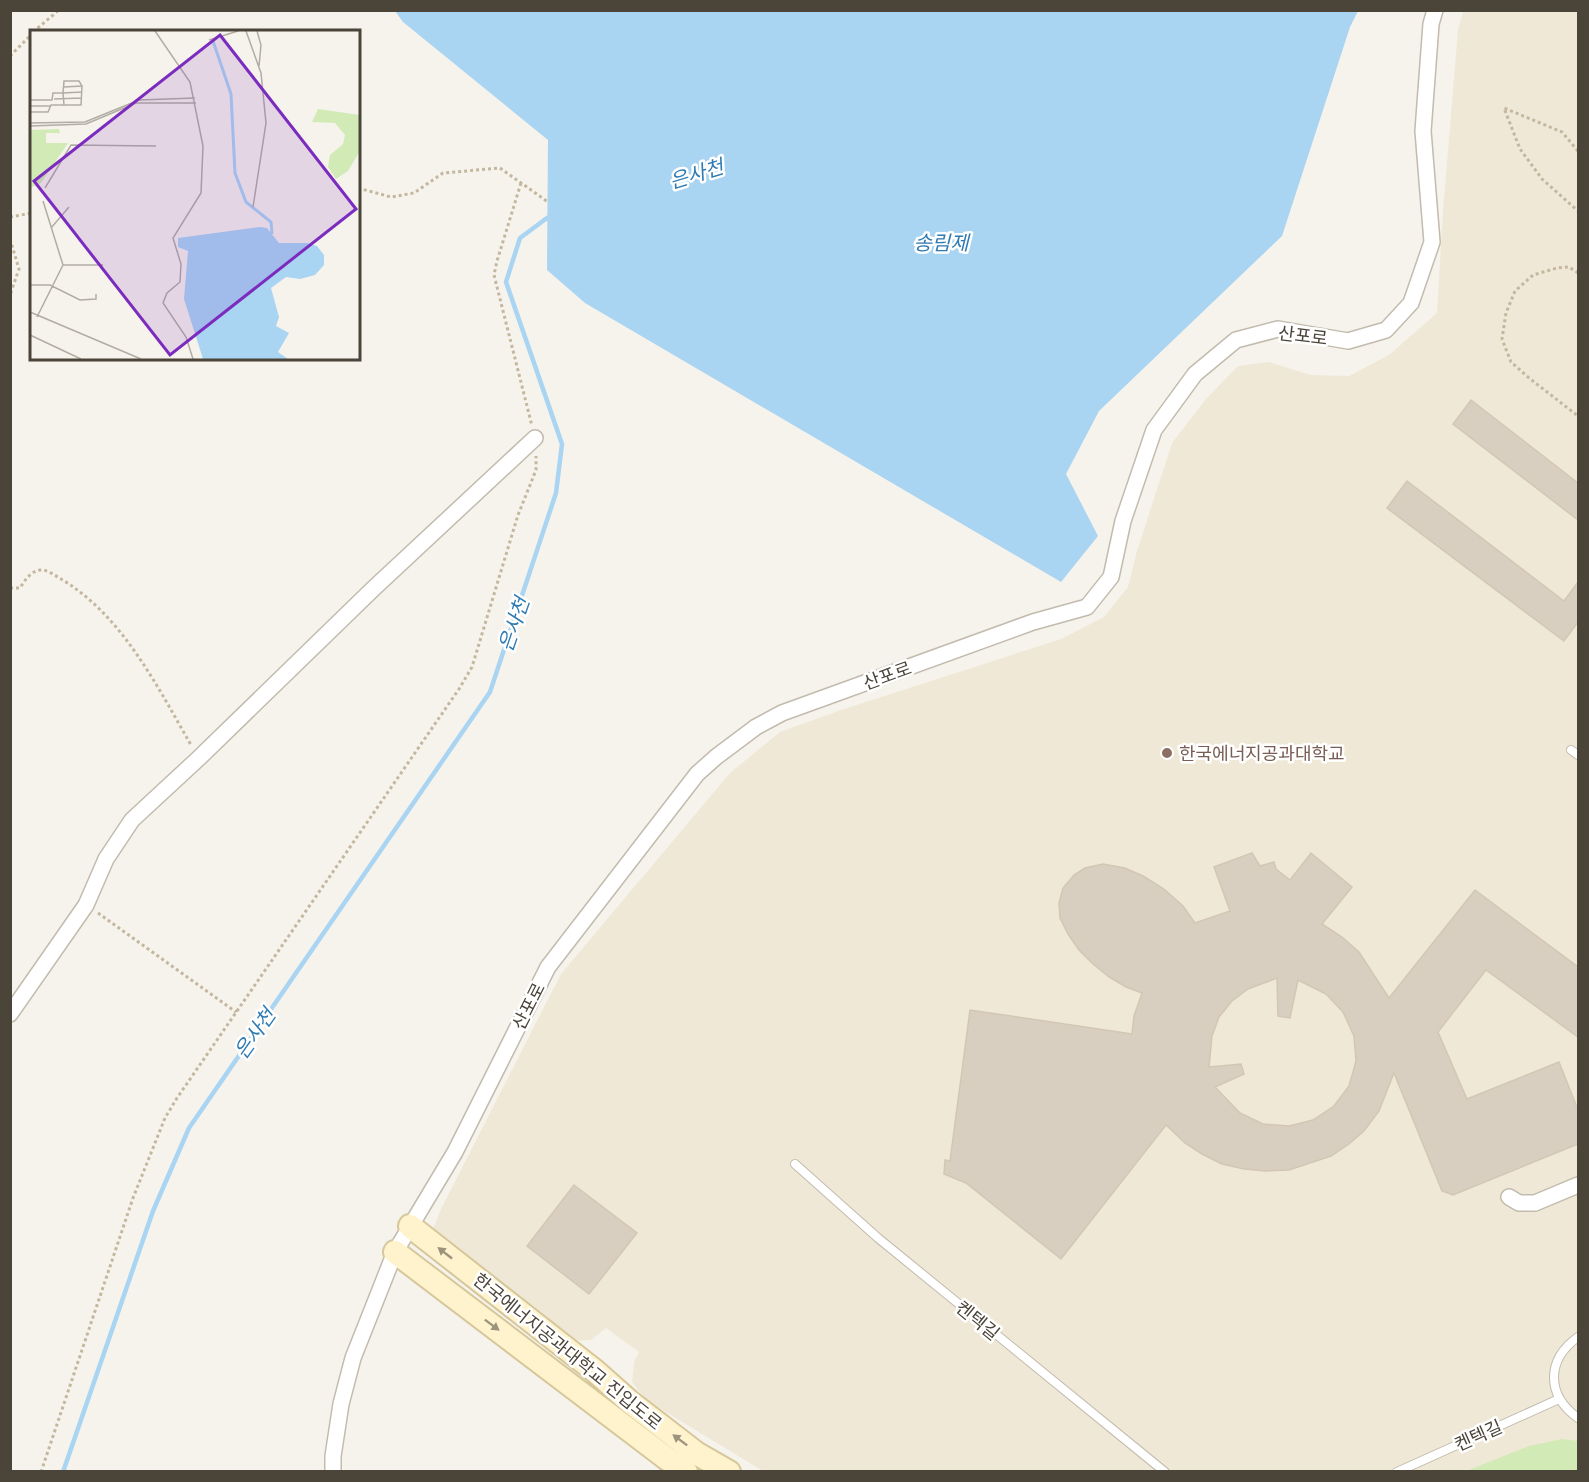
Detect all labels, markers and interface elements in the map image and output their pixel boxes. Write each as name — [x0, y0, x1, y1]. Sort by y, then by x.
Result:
inset map — [30, 30, 360, 360]
water label: 은사천 — [666, 153, 728, 193]
water label: 송림제 — [913, 230, 971, 254]
street label: 산포로 — [1277, 321, 1329, 349]
water label: 은사천 — [493, 592, 534, 654]
street label: 산포로 — [860, 656, 914, 694]
place label: 한국에너지공과대학교 — [1179, 742, 1345, 764]
marker: 한국에너지공과대학교 — [1160, 746, 1174, 760]
street label: 산포로 — [507, 979, 549, 1033]
water label: 은사천 — [228, 1001, 281, 1062]
one-way arrow — [437, 1247, 453, 1260]
street label: 한국에너지공과대학교 진입도로 — [469, 1268, 667, 1434]
street label: 켄텍길 — [952, 1296, 1004, 1344]
one-way arrow — [484, 1319, 499, 1331]
street label: 켄텍길 — [1451, 1415, 1505, 1455]
one-way arrow — [672, 1434, 687, 1446]

